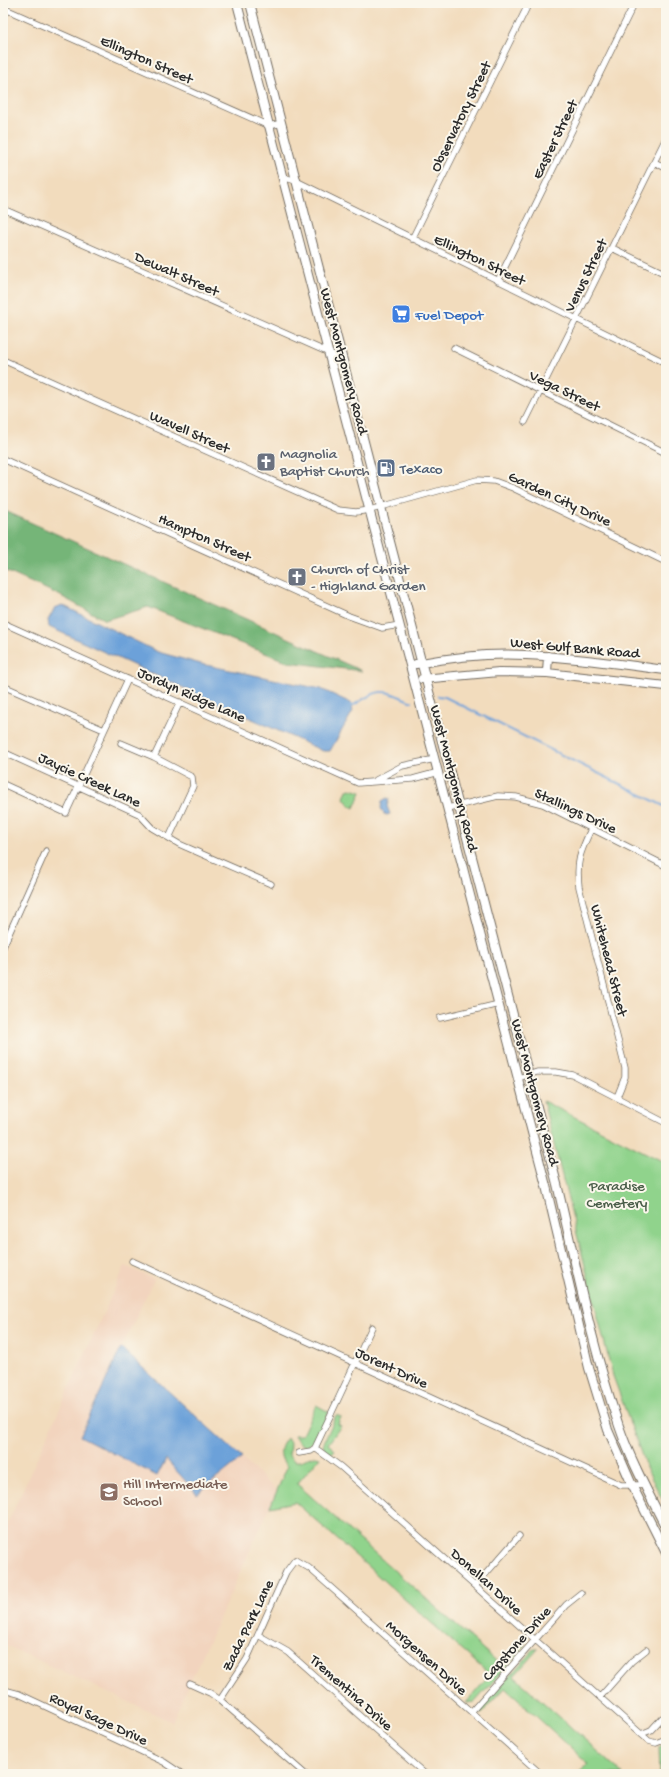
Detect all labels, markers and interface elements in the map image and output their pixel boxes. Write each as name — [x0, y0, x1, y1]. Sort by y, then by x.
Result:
street label: Ellington Street — [97, 32, 197, 90]
street label: Observatory Street — [427, 57, 497, 175]
street label: Easter Street — [529, 96, 584, 182]
street label: Ellington Street — [430, 231, 529, 292]
street label: Venus Street — [561, 235, 613, 316]
street label: Dewalt Street — [130, 248, 223, 302]
street label: West Montgomery Road — [315, 286, 372, 438]
supermarket icon: Fuel Depot — [390, 303, 412, 325]
place label: Fuel Depot — [414, 307, 485, 325]
street label: Vega Street — [525, 367, 604, 417]
street label: Wavell Street — [146, 407, 234, 459]
place label: Magnolia Baptist Church — [279, 446, 370, 481]
church icon: Magnolia Baptist Church — [255, 451, 277, 473]
fuel station icon: Texaco — [375, 457, 397, 479]
place label: Texaco — [399, 461, 443, 479]
street label: Garden City Drive — [505, 468, 614, 532]
street label: Hampton Street — [155, 510, 255, 568]
place label: Church of Christ - Highland Garden — [311, 561, 426, 596]
church icon: Church of Christ - Highland Garden — [286, 566, 308, 588]
street label: West Gulf Bank Road — [509, 634, 641, 664]
street label: Jordyn Ridge Lane — [134, 664, 248, 728]
street label: West Montgomery Road — [425, 703, 482, 855]
street label: Jaycie Creek Lane — [35, 749, 144, 813]
street label: Stallings Drive — [531, 785, 619, 839]
street label: Whitehead Street — [585, 903, 631, 1020]
street label: West Montgomery Road — [506, 1017, 563, 1169]
park label: Paradise Cemetery — [587, 1178, 648, 1213]
street label: Jorent Drive — [352, 1344, 431, 1394]
place label: Hill Intermediate School — [123, 1476, 228, 1511]
school or university icon: Hill Intermediate School — [98, 1481, 120, 1503]
street label: Donellan Drive — [445, 1545, 526, 1620]
street label: Zada Park Lane — [219, 1577, 279, 1675]
street label: Capstone Drive — [479, 1603, 556, 1685]
street label: Morgensen Drive — [381, 1617, 470, 1700]
street label: Trementina Drive — [305, 1651, 396, 1736]
street label: Royal Sage Drive — [46, 1689, 150, 1750]

